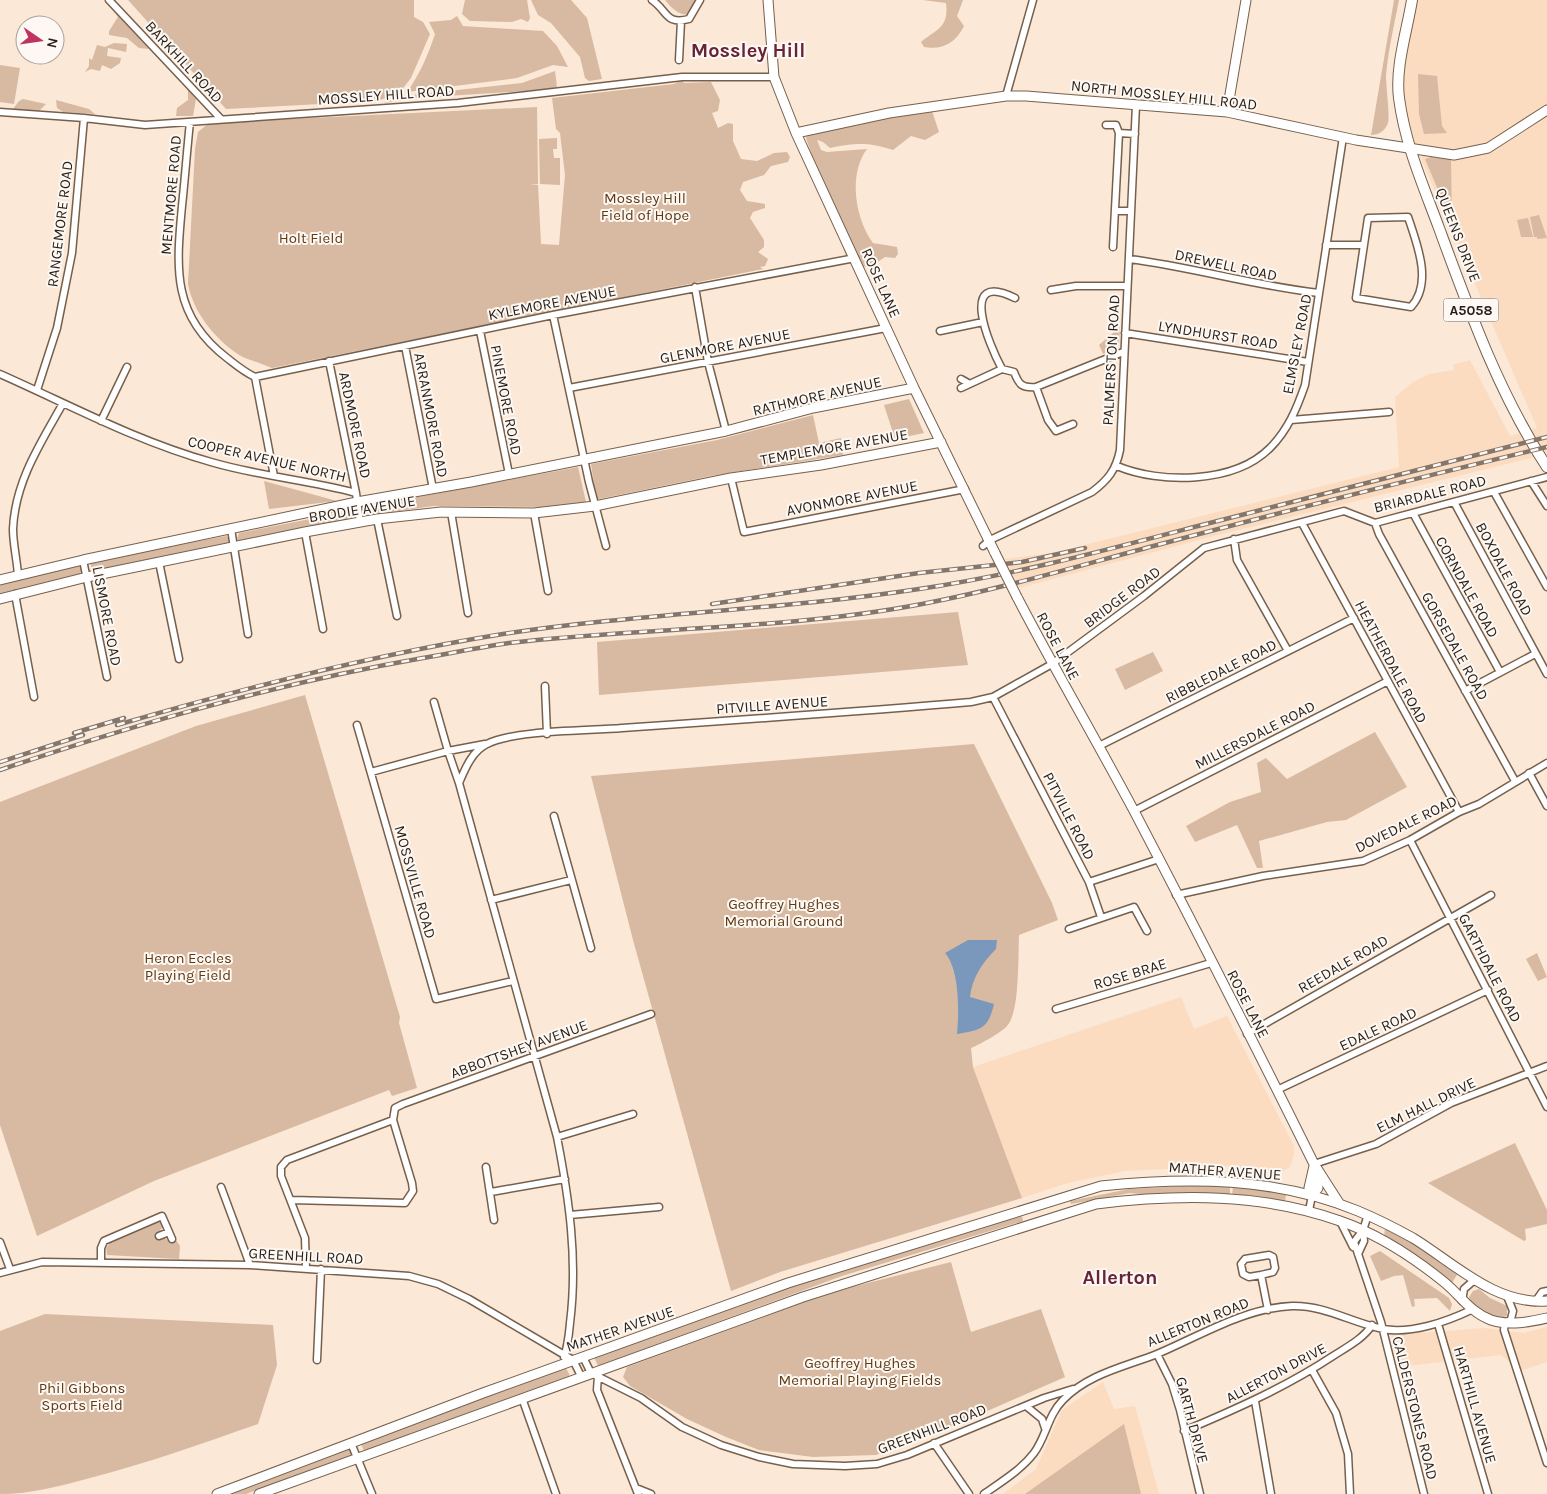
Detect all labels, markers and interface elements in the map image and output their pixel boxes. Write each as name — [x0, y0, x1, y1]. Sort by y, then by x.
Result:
north arrow — [15, 15, 65, 65]
street label: BARKHILL ROAD — [141, 17, 227, 107]
text: N — [43, 36, 62, 50]
district label: Mossley Hill — [691, 39, 805, 62]
street label: NORTH MOSSLEY HILL ROAD — [1070, 76, 1258, 114]
street label: MOSSLEY HILL ROAD — [317, 81, 455, 109]
street label: MENTMORE ROAD — [157, 135, 185, 255]
street label: RANGEMORE ROAD — [43, 160, 77, 288]
street label: QUEENS DRIVE — [1432, 185, 1484, 285]
park label: Mossley Hill Field of Hope — [601, 189, 689, 224]
park label: Holt Field — [279, 229, 343, 247]
street label: ROSE LANE — [858, 245, 904, 321]
street label: DREWELL ROAD — [1173, 245, 1279, 285]
street label: KYLEMORE AVENUE — [487, 282, 617, 324]
street label: ELMSLEY ROAD — [1278, 292, 1316, 396]
street label: PALMERSTON ROAD — [1099, 294, 1123, 426]
road number: A5058 — [1444, 298, 1498, 322]
street label: LYNDHURST ROAD — [1157, 317, 1279, 353]
street label: GLENMORE AVENUE — [658, 325, 792, 367]
street label: PINEMORE ROAD — [486, 343, 526, 457]
street label: ARRANMORE ROAD — [410, 351, 452, 479]
street label: ARDMORE ROAD — [335, 370, 375, 480]
street label: RATHMORE AVENUE — [751, 372, 883, 420]
street label: TEMPLEMORE AVENUE — [759, 425, 909, 469]
street label: COOPER AVENUE NORTH — [186, 432, 348, 486]
street label: BRIARDALE ROAD — [1372, 471, 1488, 517]
street label: AVONMORE AVENUE — [785, 476, 919, 520]
street label: BRODIE AVENUE — [307, 492, 417, 526]
street label: BOXDALE ROAD — [1472, 519, 1536, 619]
street label: CORNDALE ROAD — [1432, 533, 1502, 641]
street label: BRIDGE ROAD — [1080, 562, 1164, 632]
street label: LISMORE ROAD — [89, 565, 125, 667]
street label: GORSEDALE ROAD — [1418, 589, 1492, 703]
street label: HEATHERDALE ROAD — [1351, 597, 1431, 727]
street label: ROSE LANE — [1033, 609, 1083, 683]
street label: RIBBLEDALE ROAD — [1162, 635, 1280, 707]
street label: PITVILLE AVENUE — [715, 692, 829, 718]
street label: MILLERSDALE ROAD — [1192, 697, 1318, 773]
street label: PITVILLE ROAD — [1039, 769, 1099, 863]
street label: DOVEDALE ROAD — [1352, 792, 1460, 856]
street label: MOSSVILLE ROAD — [390, 823, 440, 941]
park label: Geoffrey Hughes Memorial Ground — [725, 895, 843, 930]
street label: GARTHDALE ROAD — [1455, 910, 1525, 1026]
street label: REEDALE ROAD — [1295, 931, 1391, 997]
park label: Heron Eccles Playing Field — [144, 949, 232, 984]
street label: ROSE BRAE — [1091, 954, 1169, 994]
street label: ROSE LANE — [1223, 967, 1273, 1041]
street label: EDALE ROAD — [1336, 1003, 1420, 1055]
street label: ABBOTTSHEY AVENUE — [448, 1016, 590, 1082]
street label: ELM HALL DRIVE — [1373, 1073, 1479, 1137]
street label: MATHER AVENUE — [1168, 1158, 1282, 1184]
street label: GREENHILL ROAD — [248, 1244, 364, 1268]
district label: Allerton — [1083, 1266, 1157, 1289]
street label: ALLERTON ROAD — [1144, 1293, 1252, 1351]
street label: MATHER AVENUE — [564, 1302, 676, 1356]
street label: CALDERSTONES ROAD — [1388, 1334, 1442, 1482]
street label: ALLERTON DRIVE — [1223, 1339, 1329, 1407]
street label: HARTHILL AVENUE — [1450, 1344, 1500, 1466]
park label: Geoffrey Hughes Memorial Playing Fields — [779, 1354, 941, 1389]
street label: GARTH DRIVE — [1172, 1375, 1212, 1465]
park label: Phil Gibbons Sports Field — [39, 1379, 125, 1414]
street label: GREENHILL ROAD — [875, 1400, 989, 1458]

